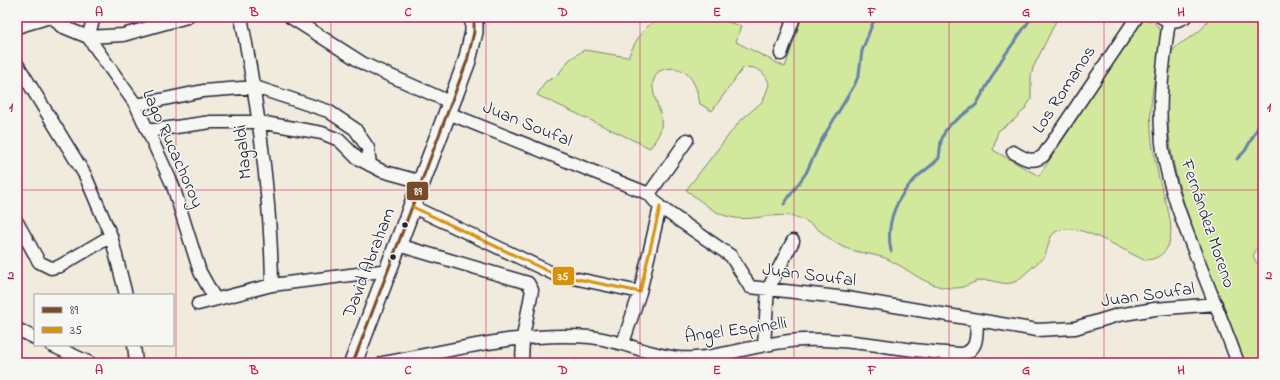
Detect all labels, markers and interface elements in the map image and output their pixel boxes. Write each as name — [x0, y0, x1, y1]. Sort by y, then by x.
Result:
text: A — [95, 3, 103, 22]
text: B — [249, 3, 259, 22]
text: C — [404, 3, 412, 22]
text: D — [557, 3, 568, 22]
text: E — [713, 3, 721, 22]
text: F — [867, 3, 877, 22]
text: G — [1022, 3, 1030, 22]
text: H — [1177, 3, 1185, 22]
street label: Los Romanos — [1027, 41, 1103, 139]
street label: Lago Rucachoroy — [133, 86, 210, 213]
street label: Juan Soufal — [478, 95, 576, 155]
text: 1 — [9, 98, 14, 117]
text: 1 — [1267, 98, 1272, 117]
street label: Magaldi — [228, 123, 261, 181]
street label: Fernández Moreno — [1172, 155, 1241, 292]
line badge: 89 — [406, 181, 429, 201]
text: 89 — [413, 184, 422, 200]
street label: David Abraham — [337, 204, 403, 323]
unlabelled marker — [400, 220, 410, 230]
unlabelled marker — [388, 252, 398, 262]
street label: Juan Soufal — [761, 257, 857, 295]
text: 2 — [7, 266, 15, 285]
line badge: 35 — [552, 266, 575, 286]
text: 2 — [1265, 266, 1273, 285]
text: 35 — [557, 269, 569, 285]
street label: Juan Soufal — [1099, 277, 1197, 315]
legend — [34, 294, 174, 346]
text: 89 — [70, 302, 79, 320]
street label: Ángel Espinelli — [683, 311, 789, 352]
text: 35 — [70, 322, 82, 340]
text: A — [95, 361, 103, 380]
text: B — [249, 361, 259, 380]
text: C — [404, 361, 412, 380]
text: D — [557, 361, 568, 380]
text: E — [713, 361, 721, 380]
text: F — [867, 361, 877, 380]
text: G — [1022, 361, 1030, 380]
text: H — [1177, 361, 1185, 380]

